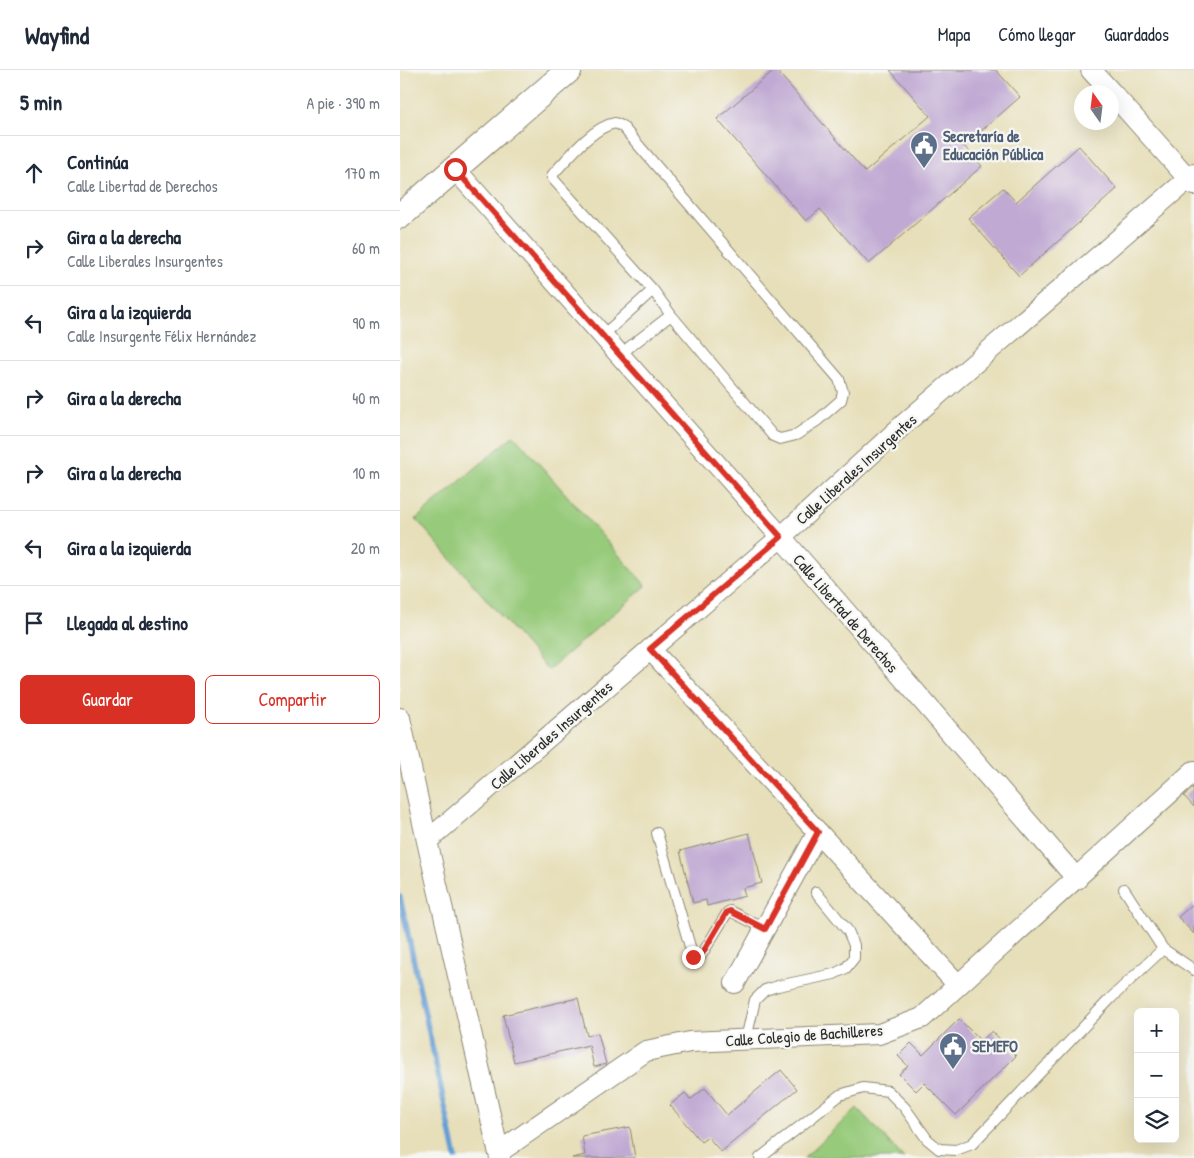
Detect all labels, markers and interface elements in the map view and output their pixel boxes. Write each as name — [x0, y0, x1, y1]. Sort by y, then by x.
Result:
text: Wayfind — [25, 19, 89, 51]
text: Mapa — [938, 22, 970, 47]
text: Cómo llegar — [998, 22, 1076, 47]
text: Guardados — [1104, 22, 1169, 47]
north arrow — [1074, 85, 1119, 130]
text: 5 min — [20, 88, 62, 117]
text: A pie · 390 m — [306, 92, 380, 114]
place label: Secretaría de Educación Pública — [943, 125, 1044, 165]
public building icon: Secretaría de Educación Pública — [909, 130, 939, 169]
text: Continúa — [67, 149, 128, 175]
route start — [444, 158, 467, 181]
icon: ahead — [20, 159, 48, 187]
text: 170 m — [345, 162, 380, 184]
text: Calle Libertad de Derechos — [67, 175, 218, 197]
text: Gira a la derecha — [67, 224, 181, 250]
icon: right — [20, 234, 48, 262]
text: 60 m — [352, 237, 380, 259]
text: Calle Liberales Insurgentes — [67, 250, 223, 272]
text: Gira a la izquierda — [67, 299, 191, 325]
icon: left — [20, 309, 48, 337]
text: 90 m — [352, 312, 380, 334]
text: Calle Insurgente Félix Hernández — [67, 325, 256, 347]
icon: right — [20, 384, 48, 412]
text: Gira a la derecha — [67, 385, 181, 411]
text: 40 m — [352, 387, 380, 409]
street label: Calle Liberales Insurgentes — [791, 409, 921, 529]
icon: right — [20, 459, 48, 487]
text: Gira a la derecha — [67, 460, 181, 486]
text: 10 m — [352, 462, 380, 484]
icon: left — [20, 534, 48, 562]
text: Gira a la izquierda — [67, 535, 191, 561]
text: 20 m — [351, 537, 380, 559]
street label: Calle Libertad de Derechos — [788, 549, 904, 677]
icon: arrive — [20, 609, 48, 637]
text: Llegada al destino — [67, 610, 188, 636]
button: Guardar — [20, 675, 195, 724]
button: Compartir — [205, 675, 380, 724]
street label: Calle Liberales Insurgentes — [485, 676, 617, 794]
route end — [682, 946, 705, 969]
map controls — [1134, 1008, 1179, 1143]
button: + — [1134, 1008, 1179, 1053]
street label: Calle Colegio de Bachilleres — [725, 1019, 883, 1051]
public building icon: SEMEFO — [938, 1031, 968, 1070]
place label: SEMEFO — [972, 1035, 1018, 1057]
button: − — [1134, 1053, 1179, 1098]
button: layers — [1134, 1098, 1179, 1143]

